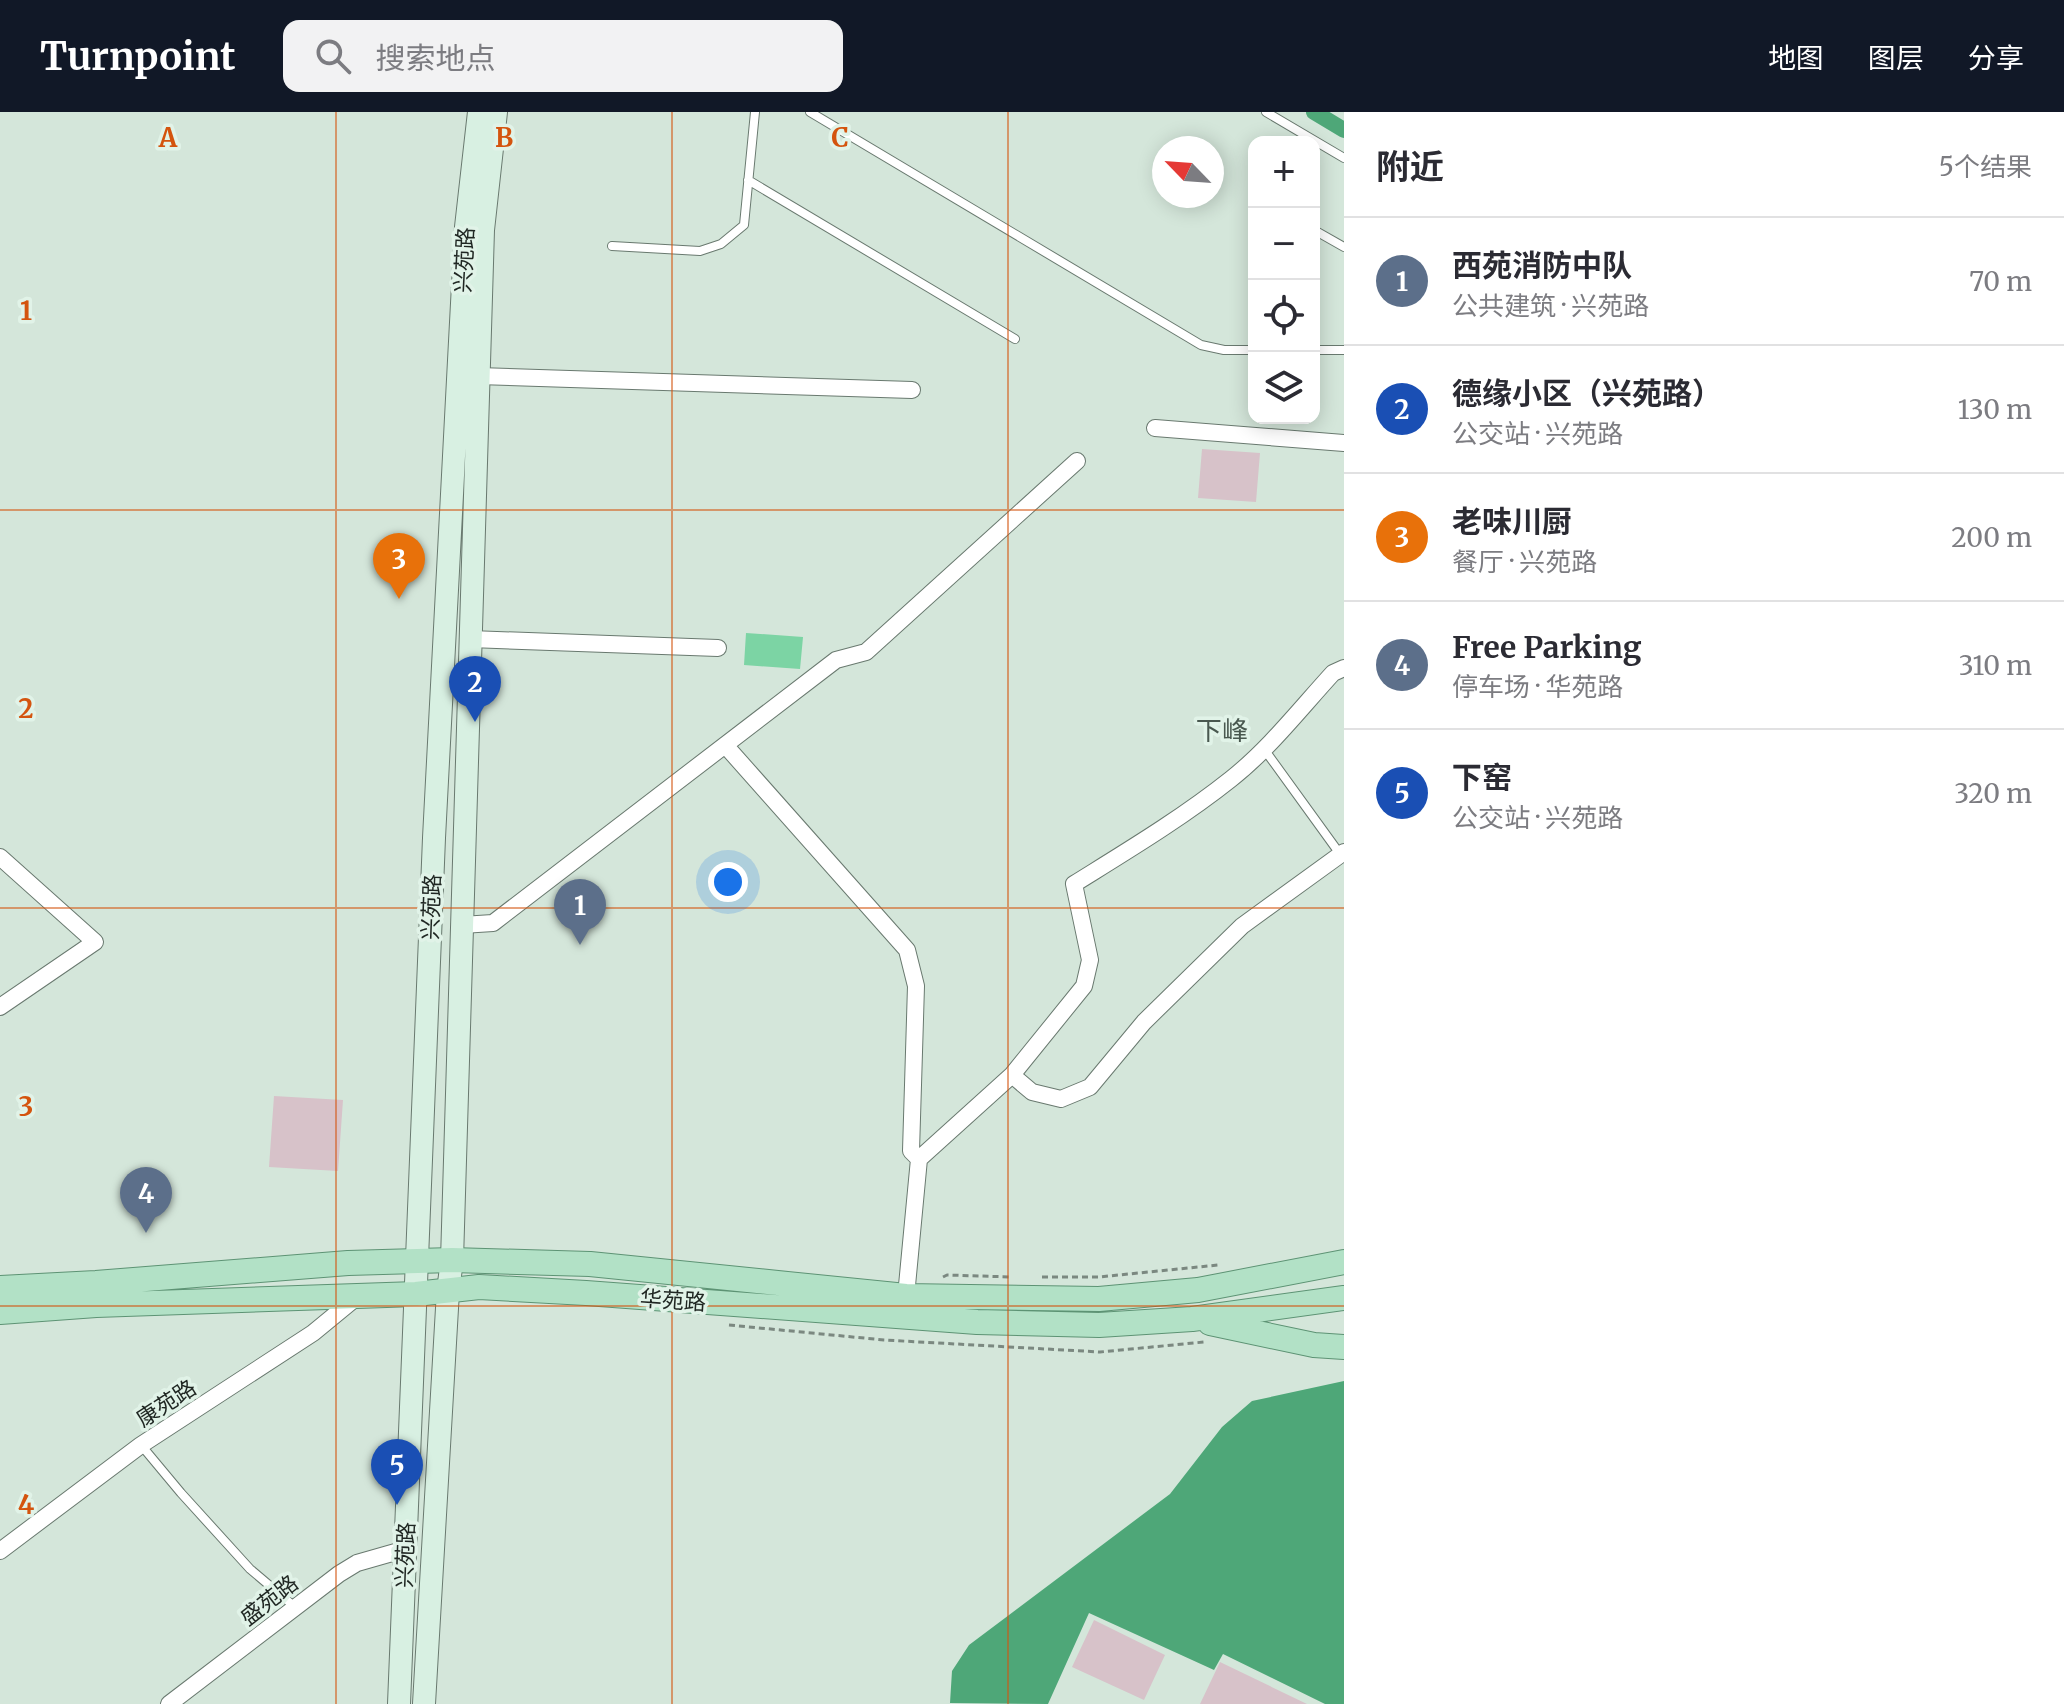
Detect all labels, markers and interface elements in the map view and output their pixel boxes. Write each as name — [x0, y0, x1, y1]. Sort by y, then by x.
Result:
search box — [283, 20, 843, 92]
text: Turnpoint — [40, 33, 235, 80]
icon: search — [311, 34, 355, 78]
text: 搜索地点 — [375, 39, 495, 77]
text: 地图 — [1768, 40, 1824, 76]
text: 图层 — [1868, 40, 1924, 76]
text: 分享 — [1968, 40, 2024, 76]
text: A — [158, 121, 178, 154]
text: B — [495, 121, 513, 154]
text: C — [831, 121, 849, 154]
north arrow — [1152, 136, 1224, 208]
map controls — [1248, 136, 1320, 424]
button: + — [1248, 136, 1320, 208]
text: 附近 — [1376, 146, 1444, 188]
text: 5个结果 — [1939, 150, 2032, 183]
button: − — [1248, 208, 1320, 280]
street label: 兴苑路 — [448, 226, 480, 294]
text: 西苑消防中队 — [1452, 246, 1632, 284]
text: 1 — [1396, 265, 1408, 298]
text: 70 m — [1969, 265, 2032, 298]
button: locate — [1248, 280, 1320, 352]
text: 公共建筑 · 兴苑路 — [1452, 289, 1649, 322]
text: 1 — [20, 294, 32, 327]
button: layers — [1248, 352, 1320, 424]
text: 德缘小区（兴苑路） — [1452, 374, 1722, 412]
text: 2 — [1394, 393, 1410, 426]
text: 130 m — [1958, 393, 2032, 426]
text: 公交站 · 兴苑路 — [1452, 417, 1623, 450]
text: 老味川厨 — [1452, 502, 1572, 540]
text: 3 — [1395, 521, 1409, 554]
text: 200 m — [1951, 521, 2032, 554]
pin: 3 — [373, 533, 425, 599]
text: 餐厅 · 兴苑路 — [1452, 545, 1597, 578]
text: Free Parking — [1452, 628, 1641, 666]
text: 4 — [1394, 649, 1410, 682]
text: 310 m — [1959, 649, 2032, 682]
pin: 2 — [449, 656, 501, 722]
text: 停车场 · 华苑路 — [1452, 670, 1623, 703]
text: 2 — [18, 692, 34, 725]
district label: 下峰 — [1196, 714, 1248, 747]
text: 下窑 — [1452, 758, 1512, 796]
text: 5 — [1394, 777, 1410, 810]
text: 320 m — [1954, 777, 2032, 810]
text: 公交站 · 兴苑路 — [1452, 801, 1623, 834]
your location — [708, 862, 748, 902]
street label: 兴苑路 — [416, 874, 446, 940]
pin: 1 — [554, 879, 606, 945]
text: 3 — [19, 1090, 33, 1123]
pin: 4 — [120, 1167, 172, 1233]
street label: 华苑路 — [639, 1284, 707, 1316]
street label: 康苑路 — [131, 1373, 201, 1433]
pin: 5 — [371, 1439, 423, 1505]
text: 4 — [18, 1488, 35, 1521]
street label: 兴苑路 — [390, 1522, 420, 1588]
street label: 盛苑路 — [234, 1569, 304, 1631]

